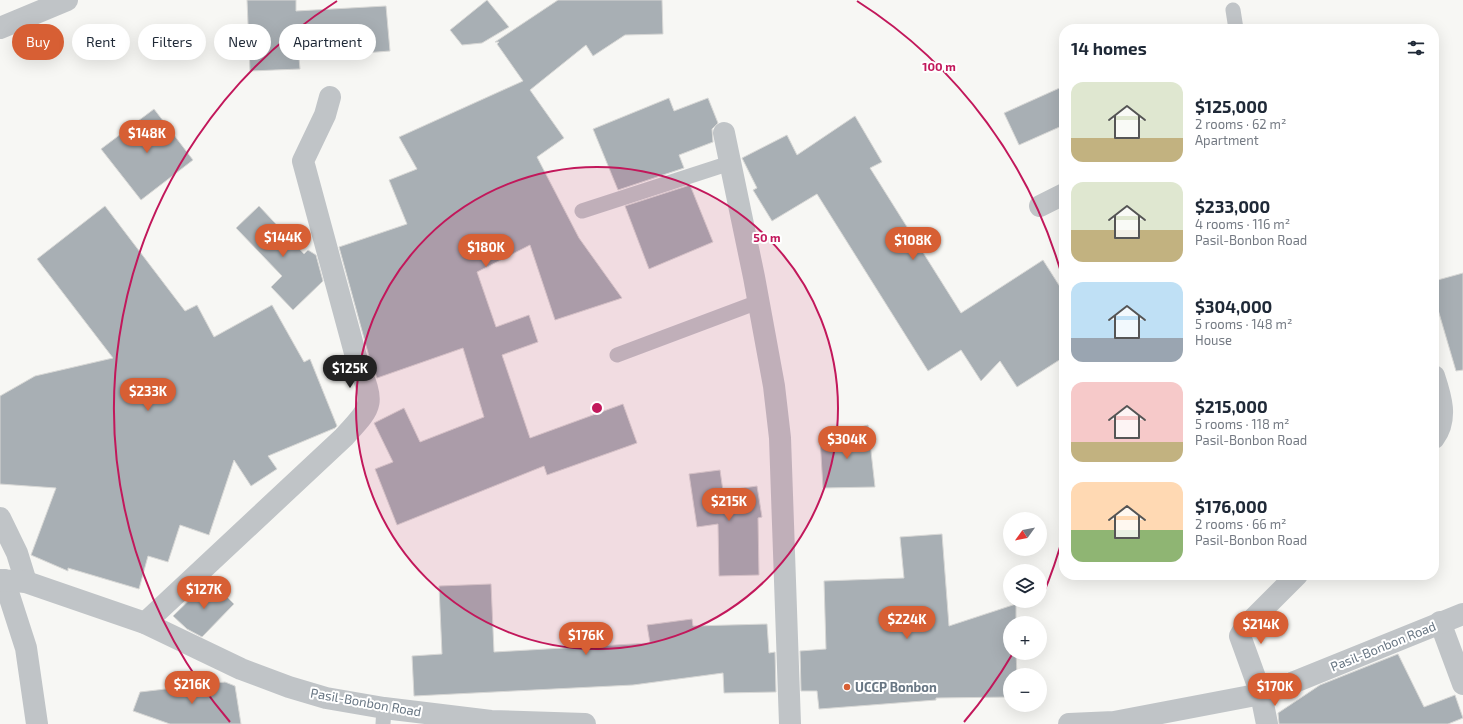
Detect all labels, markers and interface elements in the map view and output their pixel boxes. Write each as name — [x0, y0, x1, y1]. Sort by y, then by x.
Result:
chip: Buy — [12, 24, 64, 60]
chip: Rent — [72, 24, 130, 60]
chip: Filters — [138, 24, 206, 60]
chip: New — [214, 24, 271, 60]
chip: Apartment — [279, 24, 376, 60]
icon: filters — [1405, 37, 1427, 59]
text: 14 homes — [1071, 38, 1147, 58]
text: 100 m — [922, 59, 956, 73]
text: $125,000 — [1195, 96, 1268, 116]
icon: home — [1103, 98, 1151, 146]
text: 2 rooms · 62 m² — [1195, 116, 1286, 132]
pin: $148K — [119, 120, 175, 154]
text: $148K — [128, 125, 166, 141]
text: Apartment — [1195, 132, 1259, 148]
text: $233,000 — [1195, 196, 1270, 216]
icon: home — [1103, 198, 1151, 246]
text: 4 rooms · 116 m² — [1195, 216, 1290, 232]
pin: $144K — [255, 224, 311, 258]
pin: $108K — [885, 227, 941, 261]
text: $144K — [264, 229, 302, 245]
text: 50 m — [753, 230, 781, 244]
text: $108K — [894, 232, 932, 248]
text: Pasil-Bonbon Road — [1195, 232, 1307, 248]
pin: $180K — [458, 234, 514, 268]
text: $180K — [467, 239, 505, 255]
text: $304,000 — [1195, 296, 1272, 316]
icon: home — [1103, 298, 1151, 346]
text: 5 rooms · 148 m² — [1195, 316, 1292, 332]
text: House — [1195, 332, 1232, 348]
pin: $125K — [322, 355, 378, 389]
text: $125K — [332, 360, 368, 376]
pin: $233K — [120, 378, 176, 412]
text: $233K — [129, 383, 167, 399]
text: $215,000 — [1195, 396, 1268, 416]
icon: home — [1103, 398, 1151, 446]
centre of rings — [590, 401, 604, 415]
text: 5 rooms · 118 m² — [1195, 416, 1289, 432]
pin: $304K — [819, 426, 875, 460]
text: $304K — [827, 431, 867, 447]
text: Pasil-Bonbon Road — [1195, 432, 1307, 448]
pin: $215K — [701, 488, 757, 522]
text: $215K — [711, 493, 747, 509]
text: $176,000 — [1195, 496, 1268, 516]
icon: home — [1103, 498, 1151, 546]
north arrow — [1003, 512, 1047, 556]
map controls — [1003, 512, 1047, 712]
text: 2 rooms · 66 m² — [1195, 516, 1286, 532]
text: Pasil-Bonbon Road — [1195, 532, 1307, 548]
button: layers — [1003, 564, 1047, 608]
pin: $127K — [176, 576, 232, 610]
text: $127K — [186, 581, 222, 597]
pin: $224K — [879, 606, 935, 640]
text: $224K — [887, 611, 927, 627]
pin: $214K — [1233, 611, 1289, 645]
button: + — [1003, 616, 1047, 660]
text: $214K — [1242, 616, 1280, 632]
street label: Pasil-Bonbon Road — [1328, 618, 1438, 674]
pin: $176K — [558, 622, 614, 656]
text: $176K — [568, 627, 604, 643]
button: − — [1003, 668, 1047, 712]
pin: $216K — [164, 671, 220, 705]
pin: $170K — [1247, 673, 1303, 707]
text: $216K — [174, 676, 210, 692]
text: $170K — [1257, 678, 1293, 694]
place label: UCCP Bonbon — [855, 679, 937, 695]
marker: UCCP Bonbon — [842, 682, 852, 692]
street label: Pasil-Bonbon Road — [309, 684, 423, 720]

